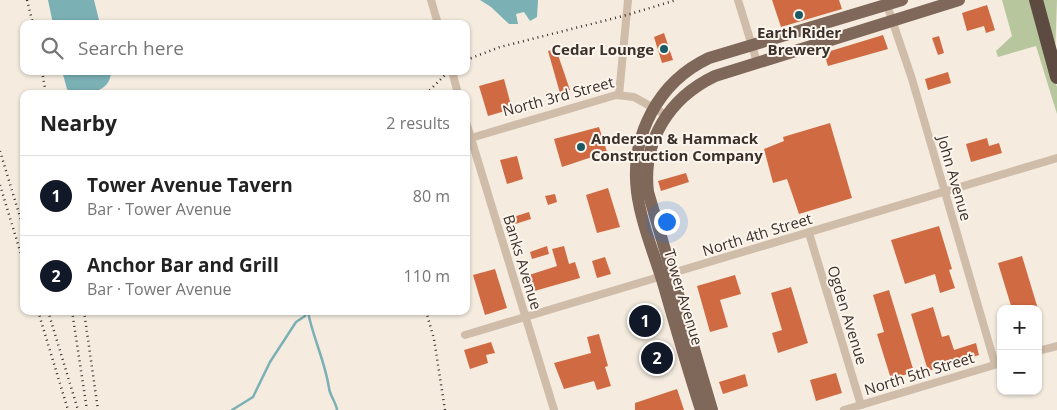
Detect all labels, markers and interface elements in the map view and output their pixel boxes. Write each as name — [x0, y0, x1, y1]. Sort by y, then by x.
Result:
marker: Earth Rider Brewery — [793, 9, 805, 21]
search box — [20, 20, 470, 75]
place label: Earth Rider Brewery — [757, 22, 841, 59]
icon: search — [38, 34, 66, 62]
text: Search here — [78, 35, 184, 61]
place label: Cedar Lounge — [552, 39, 654, 59]
marker: Cedar Lounge — [658, 43, 670, 55]
street label: North 3rd Street — [500, 72, 616, 120]
text: Nearby — [40, 109, 117, 137]
text: 2 results — [386, 112, 450, 134]
place label: Anderson & Hammack Construction Company — [591, 128, 763, 165]
street label: John Avenue — [933, 131, 977, 223]
marker: Anderson & Hammack Construction Company — [575, 141, 587, 153]
text: Tower Avenue Tavern — [87, 172, 293, 198]
text: 1 — [51, 185, 61, 207]
text: 80 m — [413, 185, 450, 207]
text: Bar · Tower Avenue — [87, 198, 232, 220]
street label: North 4th Street — [700, 208, 814, 260]
your location — [654, 209, 680, 235]
street label: Banks Avenue — [499, 212, 547, 312]
street label: Tower Avenue — [660, 246, 708, 348]
text: Anchor Bar and Grill — [87, 252, 279, 278]
street label: Ogden Avenue — [823, 263, 873, 367]
text: 2 — [51, 265, 61, 287]
text: 110 m — [404, 265, 450, 287]
text: Bar · Tower Avenue — [87, 278, 232, 300]
pin: 1 — [629, 302, 661, 340]
map controls — [997, 305, 1042, 395]
button: + — [997, 305, 1042, 350]
pin: 2 — [641, 339, 673, 377]
street label: North 5th Street — [862, 347, 976, 399]
button: − — [997, 350, 1042, 395]

